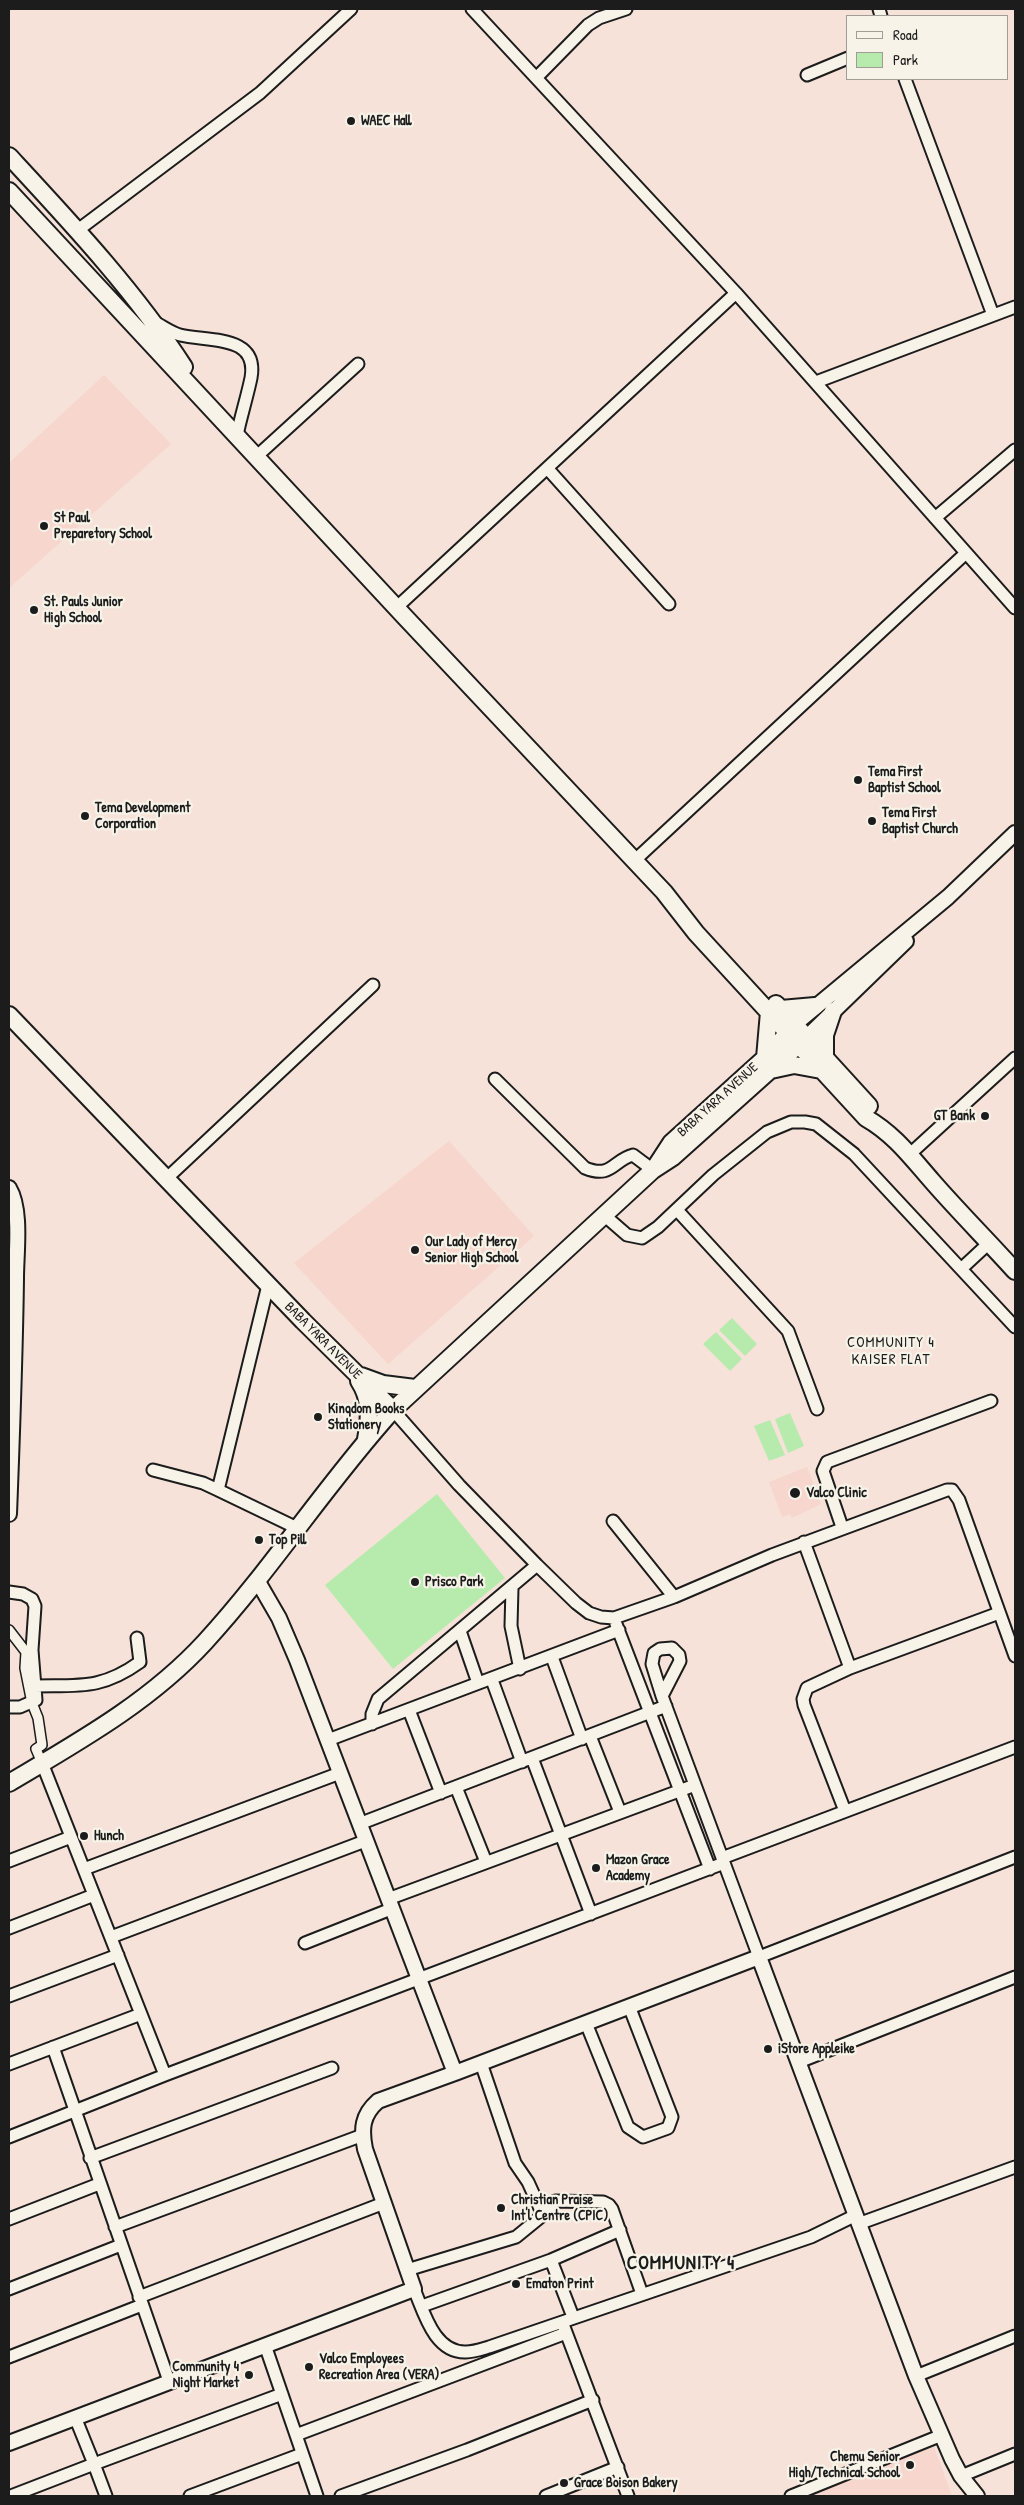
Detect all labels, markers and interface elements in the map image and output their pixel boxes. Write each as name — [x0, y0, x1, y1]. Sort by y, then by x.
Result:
legend — [846, 15, 1009, 80]
text: Road — [893, 24, 918, 45]
text: Park — [893, 49, 918, 70]
place label: WAEC Hall — [361, 113, 412, 129]
marker: WAEC Hall — [345, 115, 357, 127]
place label: St Paul Preparetory School — [54, 510, 152, 542]
marker: St Paul Preparetory School — [38, 520, 50, 532]
place label: St. Pauls Junior High School — [44, 594, 123, 626]
marker: St. Pauls Junior High School — [28, 604, 40, 616]
place label: Tema First Baptist School — [868, 764, 941, 796]
marker: Tema First Baptist School — [852, 774, 864, 786]
place label: Tema Development Corporation — [95, 800, 190, 832]
place label: Tema First Baptist Church — [882, 805, 958, 838]
marker: Tema Development Corporation — [79, 810, 91, 822]
marker: Tema First Baptist Church — [866, 815, 878, 827]
street label: BABA YARA AVENUE — [674, 1059, 762, 1141]
place label: GT Bank — [934, 1108, 975, 1124]
marker: GT Bank — [979, 1110, 991, 1122]
place label: Our Lady of Mercy Senior High School — [425, 1234, 518, 1266]
marker: Our Lady of Mercy Senior High School — [409, 1244, 421, 1256]
street label: BABA YARA AVENUE — [281, 1299, 365, 1383]
district label: COMMUNITY 4 KAISER FLAT — [846, 1334, 936, 1369]
place label: Kingdom Books Stationery — [328, 1401, 404, 1434]
marker: Kingdom Books Stationery — [312, 1411, 324, 1423]
place label: Valco Clinic — [806, 1485, 867, 1501]
marker: Valco Clinic — [788, 1486, 802, 1500]
place label: Top Pill — [269, 1532, 306, 1548]
marker: Top Pill — [253, 1534, 265, 1546]
place label: Prisco Park — [425, 1574, 483, 1590]
marker: Prisco Park — [409, 1576, 421, 1588]
place label: Hunch — [94, 1828, 124, 1844]
marker: Hunch — [78, 1830, 90, 1842]
place label: Mazon Grace Academy — [606, 1852, 670, 1884]
marker: Mazon Grace Academy — [590, 1862, 602, 1874]
place label: iStore Appleike — [778, 2041, 855, 2057]
marker: iStore Appleike — [762, 2043, 774, 2055]
place label: Christian Praise Int'l Centre (CPIC) — [511, 2192, 608, 2224]
marker: Christian Praise Int'l Centre (CPIC) — [495, 2202, 507, 2214]
district label: COMMUNITY 4 — [625, 2253, 737, 2275]
place label: Ematon Print — [526, 2276, 594, 2292]
marker: Ematon Print — [510, 2278, 522, 2290]
place label: Valco Employees Recreation Area (VERA) — [319, 2351, 439, 2384]
place label: Community 4 Night Market — [172, 2359, 239, 2392]
marker: Valco Employees Recreation Area (VERA) — [303, 2361, 315, 2373]
marker: Community 4 Night Market — [243, 2369, 255, 2381]
place label: Chemu Senior High/Technical School — [789, 2449, 900, 2482]
marker: Chemu Senior High/Technical School — [904, 2459, 916, 2471]
place label: Grace Boison Bakery — [574, 2475, 678, 2491]
marker: Grace Boison Bakery — [558, 2477, 570, 2489]

